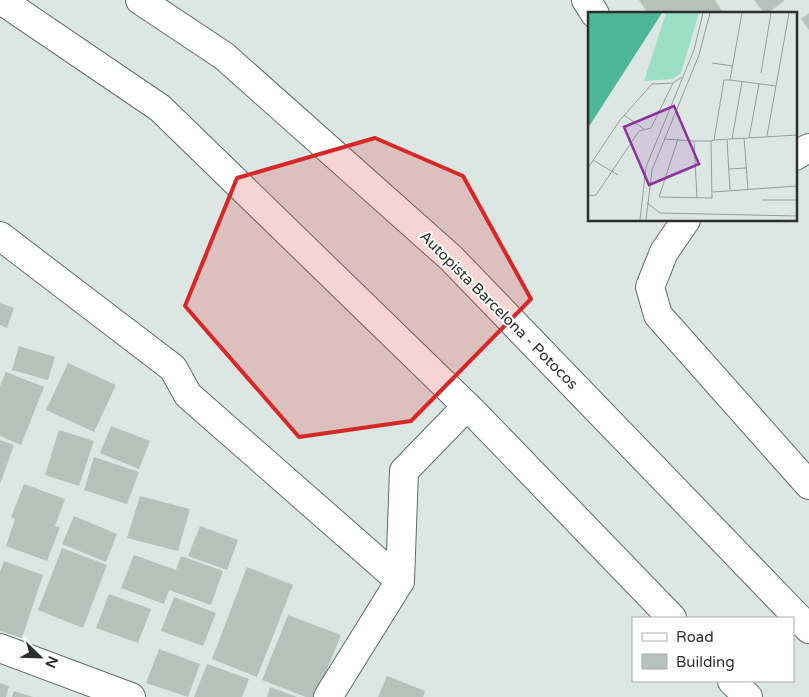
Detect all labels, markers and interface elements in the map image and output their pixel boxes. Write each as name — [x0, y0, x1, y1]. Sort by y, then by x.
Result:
inset map — [588, 12, 796, 221]
street label: Autopista Barcelona - Potocos — [416, 227, 582, 393]
legend — [632, 617, 794, 682]
text: Road — [676, 628, 714, 646]
north arrow — [15, 632, 65, 682]
text: N — [41, 653, 62, 670]
text: Building — [676, 653, 735, 671]

